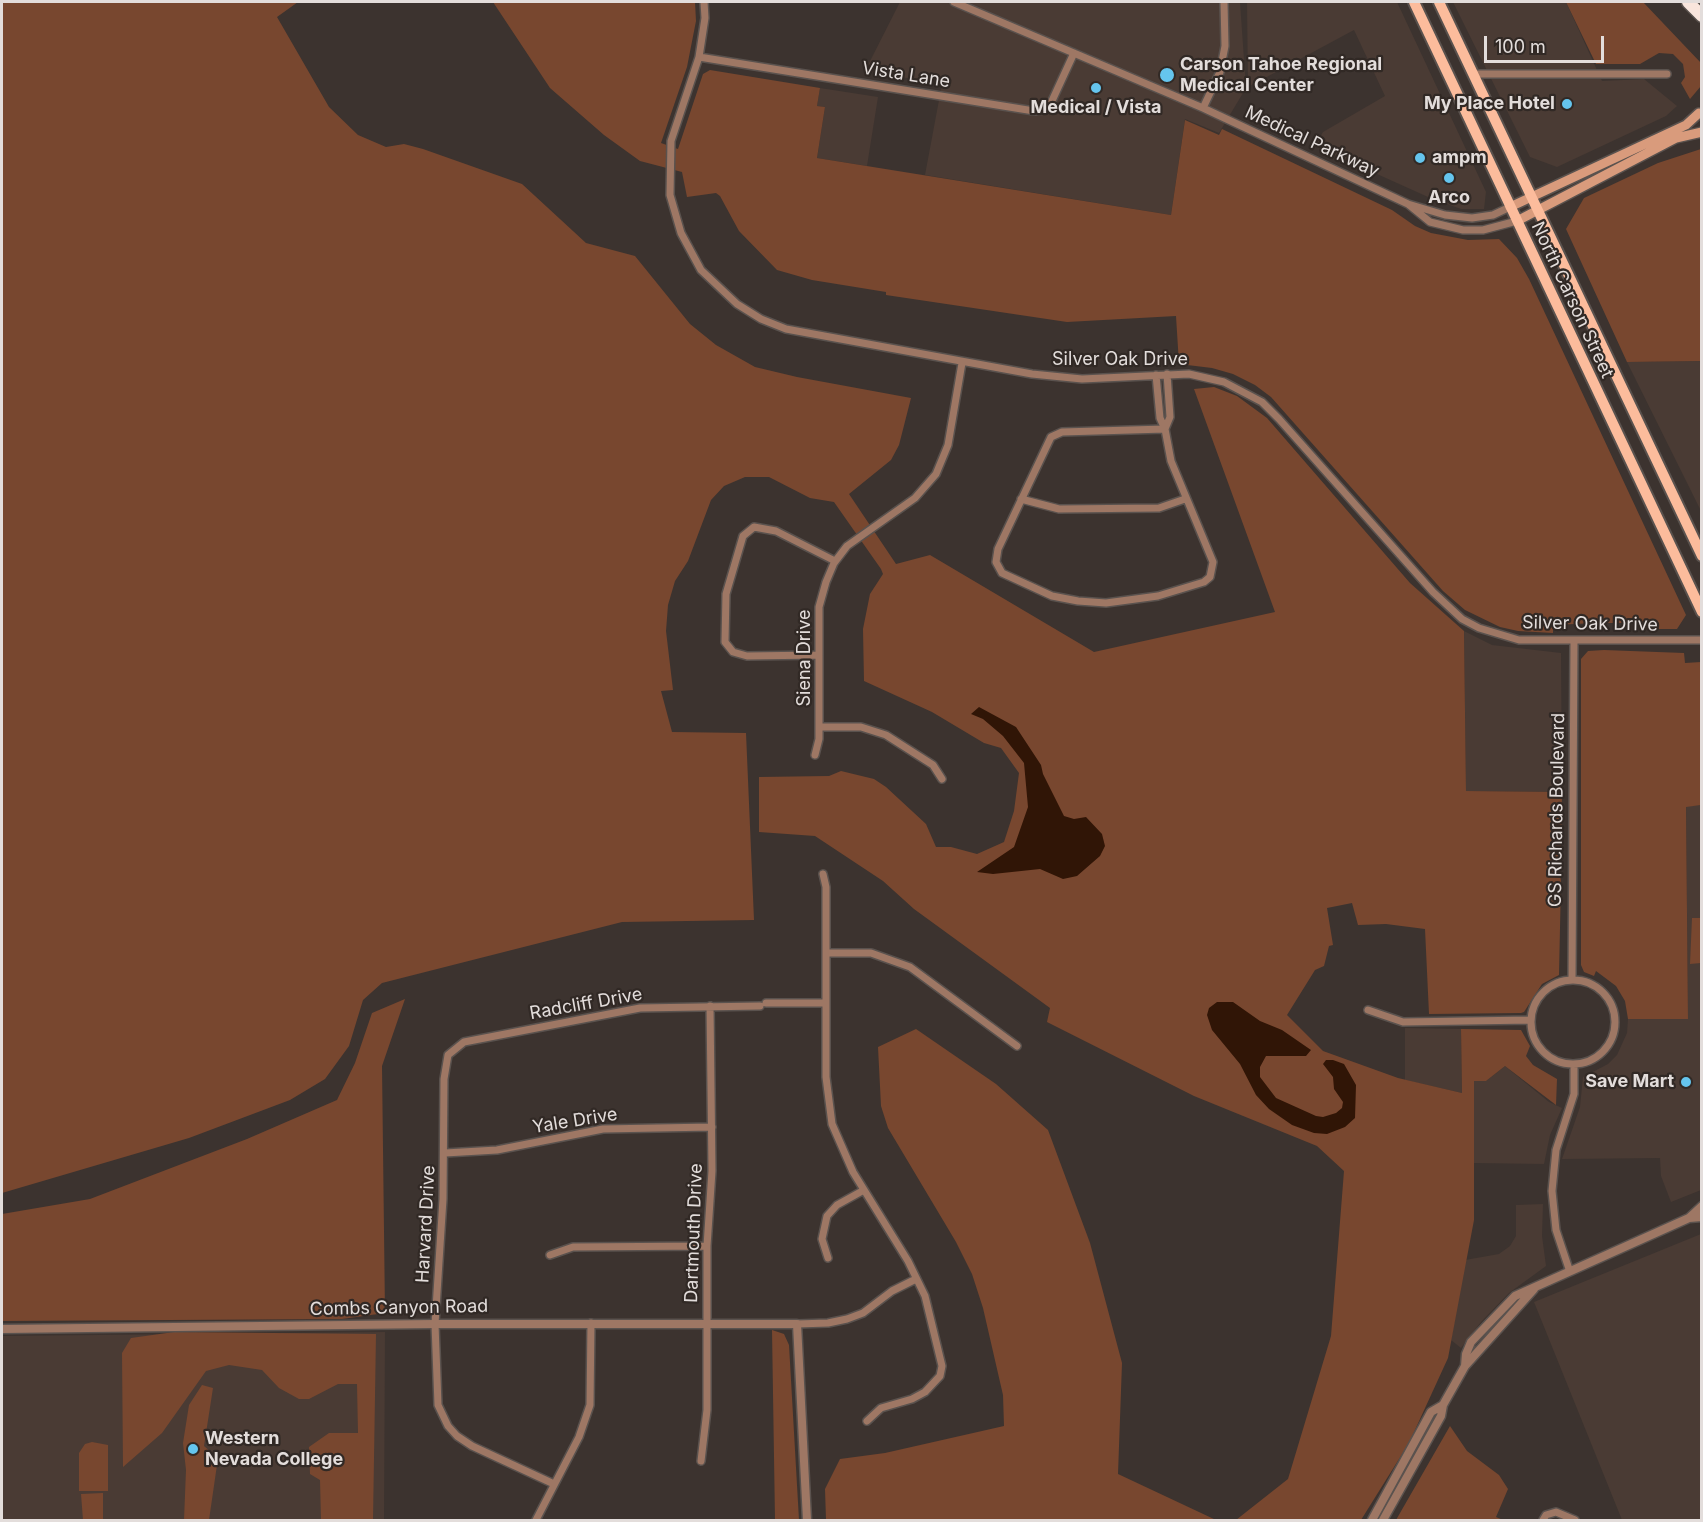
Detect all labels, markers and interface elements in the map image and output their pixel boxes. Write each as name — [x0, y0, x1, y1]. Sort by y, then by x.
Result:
scale bar — [1487, 24, 1607, 62]
text: 100 m — [1495, 36, 1546, 57]
place label: Carson Tahoe Regional Medical Center — [1180, 54, 1382, 97]
street label: Vista Lane — [860, 57, 952, 93]
marker: Carson Tahoe Regional Medical Center — [1158, 66, 1176, 84]
marker: Medical / Vista — [1089, 81, 1103, 95]
place label: My Place Hotel — [1424, 93, 1555, 115]
place label: Medical / Vista — [1031, 97, 1161, 119]
marker: My Place Hotel — [1560, 97, 1574, 111]
street label: Medical Parkway — [1242, 101, 1382, 183]
place label: ampm — [1432, 147, 1487, 169]
marker: ampm — [1413, 151, 1427, 165]
marker: Arco — [1442, 171, 1456, 185]
place label: Arco — [1428, 187, 1470, 209]
street label: North Carson Street — [1526, 218, 1618, 382]
street label: Silver Oak Drive — [1052, 349, 1188, 371]
street label: Siena Drive — [794, 610, 816, 706]
street label: Silver Oak Drive — [1522, 612, 1658, 636]
street label: GS Richards Boulevard — [1545, 713, 1569, 907]
street label: Radcliff Drive — [528, 983, 644, 1025]
place label: Save Mart — [1585, 1071, 1674, 1093]
marker: Save Mart — [1679, 1075, 1693, 1089]
street label: Yale Drive — [531, 1104, 619, 1138]
street label: Dartmouth Drive — [681, 1163, 707, 1303]
street label: Harvard Drive — [412, 1165, 440, 1283]
street label: Combs Canyon Road — [310, 1296, 488, 1320]
place label: Western Nevada College — [205, 1428, 343, 1470]
marker: Western Nevada College — [186, 1442, 200, 1456]

